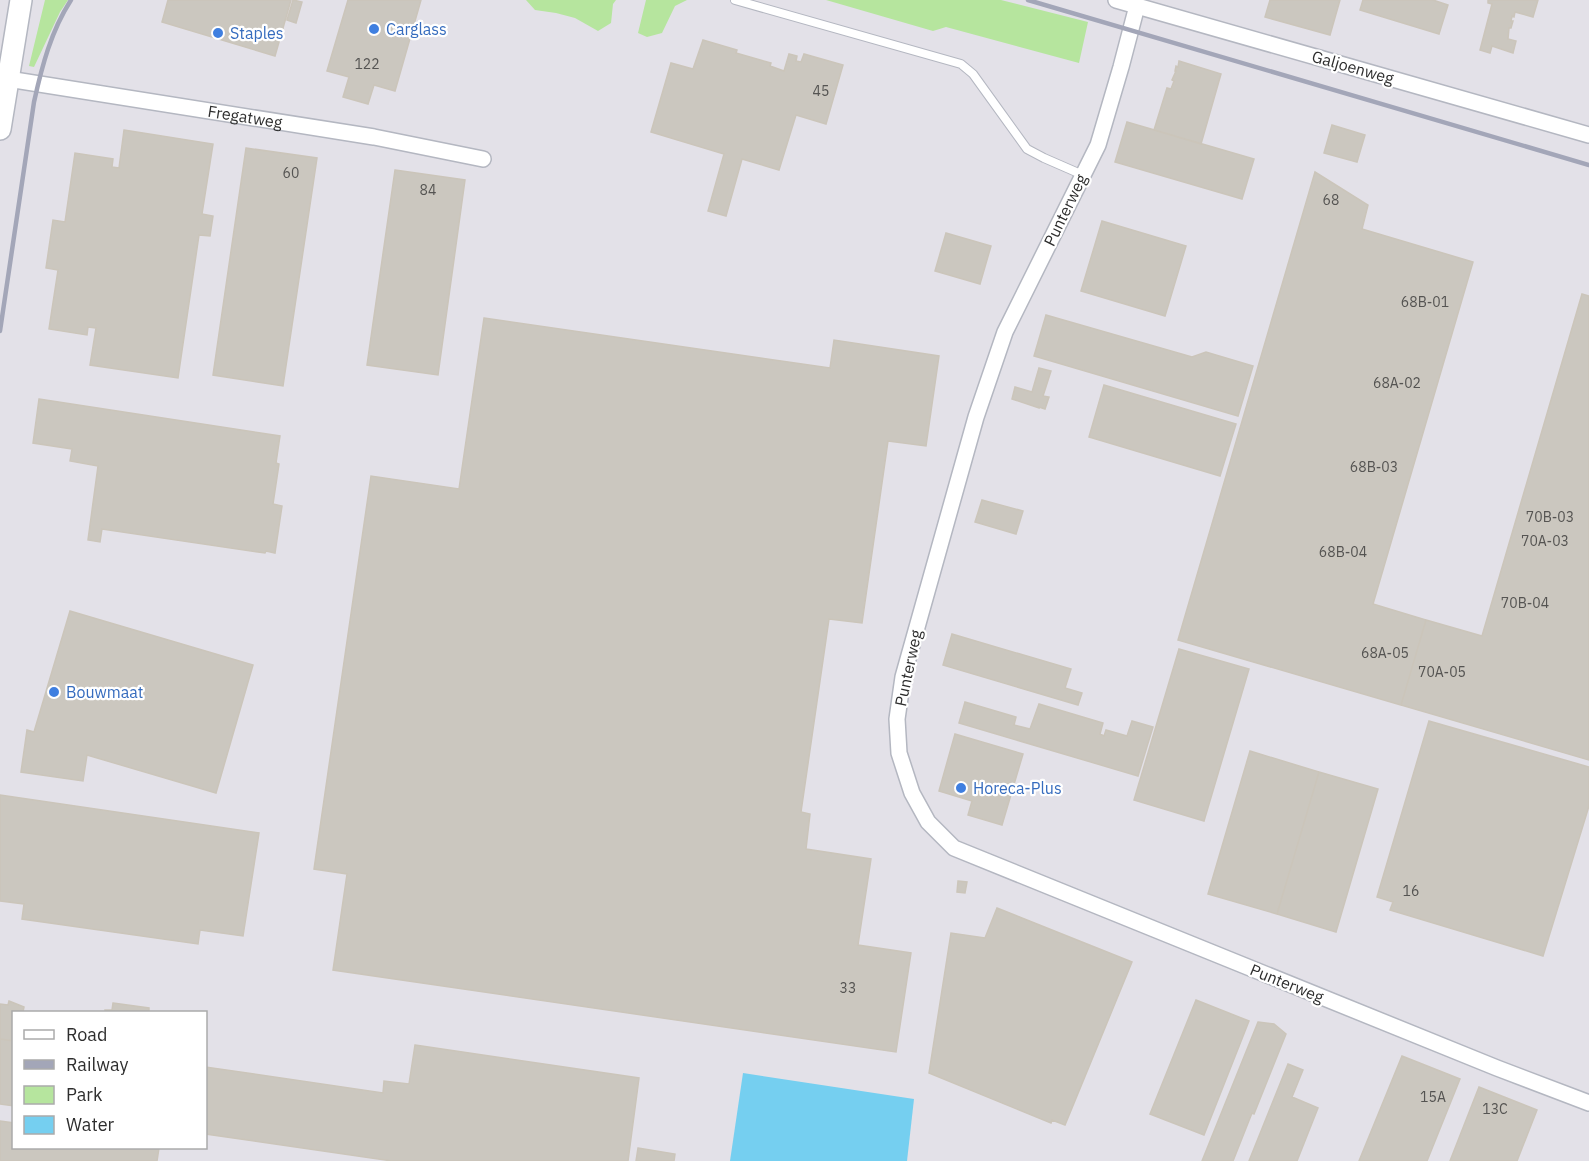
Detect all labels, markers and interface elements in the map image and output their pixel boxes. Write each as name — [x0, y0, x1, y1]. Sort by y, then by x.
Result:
place label: Carglass — [386, 19, 447, 39]
marker: Carglass — [367, 22, 381, 36]
place label: Staples — [230, 23, 284, 43]
marker: Staples — [211, 26, 225, 40]
street label: Galjoenweg — [1310, 46, 1397, 88]
house number: 122 — [354, 55, 380, 73]
house number: 45 — [813, 82, 829, 100]
street label: Fregatweg — [206, 101, 284, 132]
house number: 60 — [283, 164, 299, 182]
street label: Punterweg — [1039, 170, 1091, 249]
house number: 84 — [420, 181, 436, 199]
house number: 68 — [1323, 191, 1339, 209]
house number: 68B-01 — [1401, 293, 1449, 311]
house number: 68A-02 — [1373, 374, 1421, 392]
house number: 68B-03 — [1350, 458, 1398, 476]
house number: 70B-03 — [1526, 508, 1574, 526]
house number: 70A-03 — [1521, 532, 1569, 550]
house number: 68B-04 — [1319, 543, 1367, 561]
house number: 70B-04 — [1501, 594, 1549, 612]
street label: Punterweg — [890, 627, 926, 708]
house number: 68A-05 — [1361, 644, 1409, 662]
house number: 70A-05 — [1418, 663, 1466, 681]
place label: Bouwmaat — [66, 682, 143, 702]
marker: Bouwmaat — [47, 685, 61, 699]
place label: Horeca-Plus — [973, 778, 1062, 798]
marker: Horeca-Plus — [954, 781, 968, 795]
house number: 16 — [1403, 882, 1419, 900]
street label: Punterweg — [1247, 959, 1327, 1007]
house number: 33 — [840, 979, 856, 997]
legend — [12, 1011, 207, 1149]
text: Road — [66, 1023, 107, 1046]
text: Railway — [66, 1053, 128, 1076]
text: Park — [66, 1083, 103, 1106]
house number: 15A — [1420, 1088, 1446, 1106]
house number: 13C — [1482, 1100, 1508, 1118]
text: Water — [66, 1113, 115, 1136]

